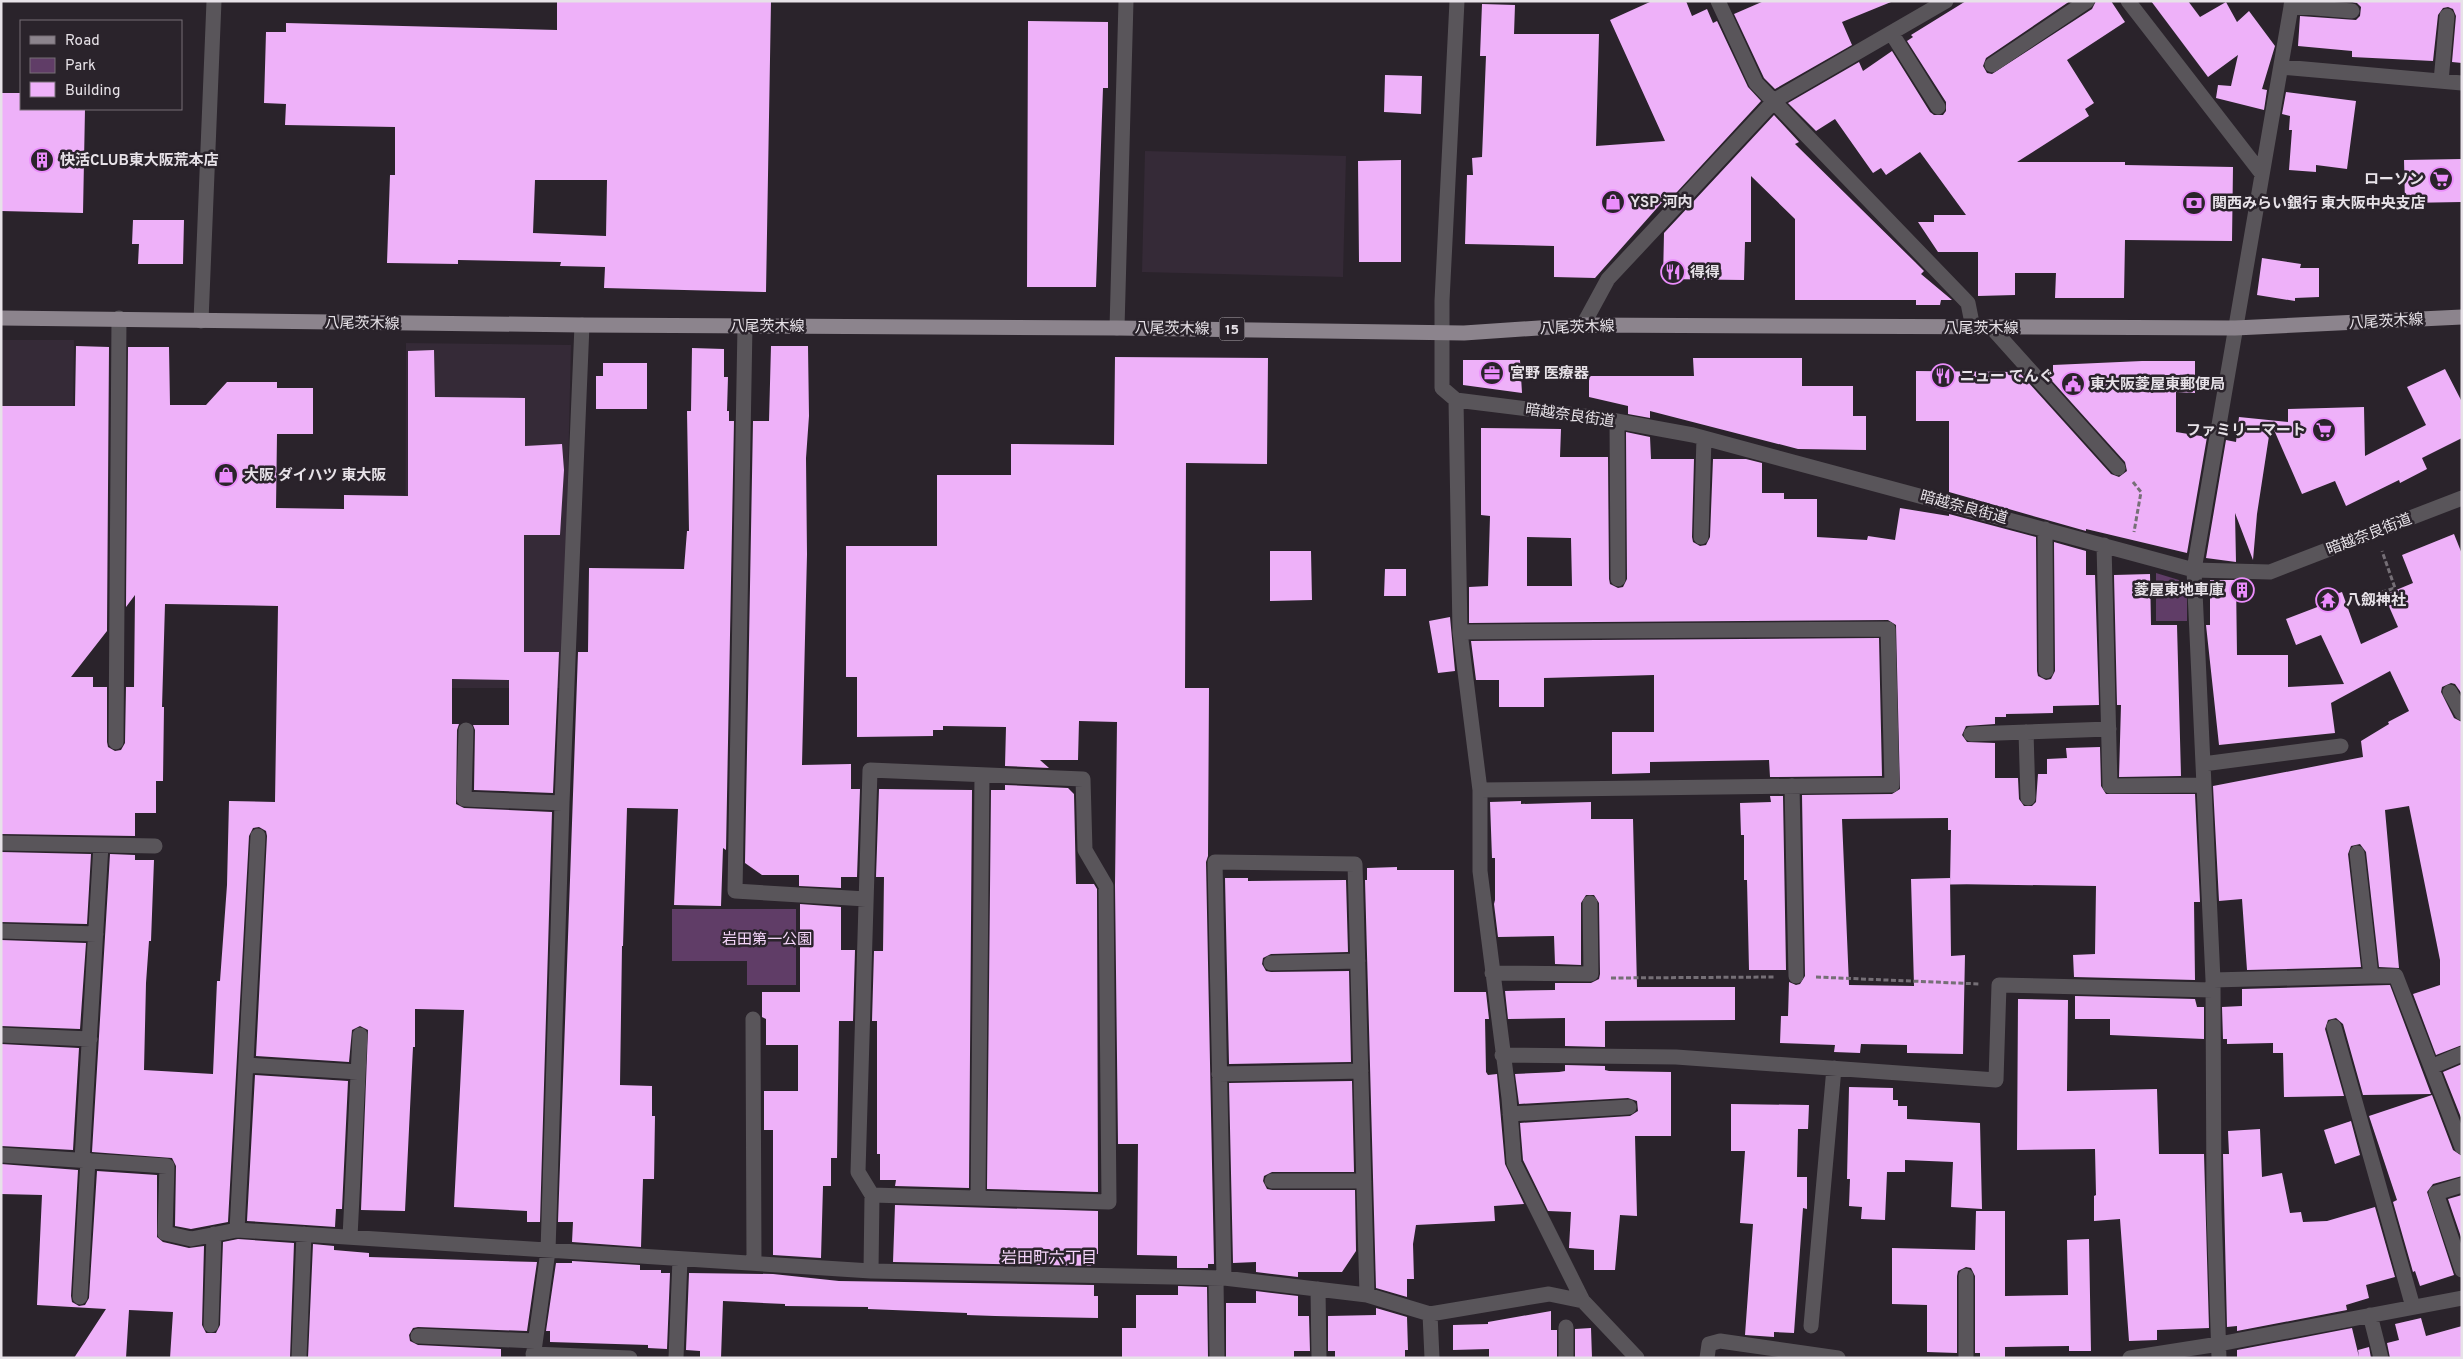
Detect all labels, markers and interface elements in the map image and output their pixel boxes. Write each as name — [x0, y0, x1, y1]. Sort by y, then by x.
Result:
legend — [20, 20, 182, 110]
text: Road — [65, 32, 100, 51]
text: Park — [65, 57, 96, 76]
text: Building — [65, 82, 120, 101]
building icon: 快活CLUB東大阪荒本店 — [29, 147, 55, 173]
place label: 快活CLUB東大阪荒本店 — [60, 152, 219, 171]
supermarket icon: ローソン — [2428, 166, 2454, 192]
place label: ローソン — [2364, 171, 2424, 190]
shop icon: YSP 河内 — [1600, 189, 1626, 215]
bank icon: 関西みらい銀行 東大阪中央支店 — [2181, 190, 2207, 216]
place label: YSP 河内 — [1630, 194, 1693, 213]
place label: 関西みらい銀行 東大阪中央支店 — [2212, 195, 2426, 214]
restaurant icon: 得得 — [1660, 259, 1686, 285]
place label: 得得 — [1690, 264, 1720, 283]
street label: 八尾茨木線 — [2348, 311, 2424, 334]
street label: 八尾茨木線 — [324, 314, 400, 335]
street label: 八尾茨木線 — [729, 318, 805, 337]
road number: 15 — [1220, 318, 1244, 340]
street label: 八尾茨木線 — [1539, 318, 1615, 339]
street label: 八尾茨木線 — [1134, 319, 1210, 340]
street label: 八尾茨木線 — [1943, 320, 2019, 339]
office icon: 宮野 医療器 — [1479, 360, 1505, 386]
restaurant icon: ニュー てんぐ — [1930, 363, 1956, 389]
place label: 宮野 医療器 — [1510, 365, 1590, 384]
place label: ニュー てんぐ — [1960, 368, 2054, 387]
public building icon: 東大阪菱屋東郵便局 — [2060, 371, 2086, 397]
place label: 東大阪菱屋東郵便局 — [2090, 376, 2225, 395]
street label: 暗越奈良街道 — [1524, 401, 1616, 432]
supermarket icon: ファミリーマート — [2311, 417, 2337, 443]
place label: ファミリーマート — [2186, 422, 2306, 441]
shop icon: 大阪 ダイハツ 東大阪 — [213, 462, 239, 488]
place label: 大阪 ダイハツ 東大阪 — [244, 467, 386, 486]
street label: 暗越奈良街道 — [1918, 488, 2010, 529]
street label: 暗越奈良街道 — [2324, 510, 2415, 560]
building icon: 菱屋東地車庫 — [2229, 577, 2255, 603]
place label: 菱屋東地車庫 — [2134, 582, 2224, 601]
temple icon: 八劔神社 — [2315, 587, 2341, 613]
place label: 八劔神社 — [2346, 591, 2406, 611]
park label: 岩田第一公園 — [722, 931, 812, 950]
district label: 岩田町六丁目 — [1001, 1249, 1097, 1269]

